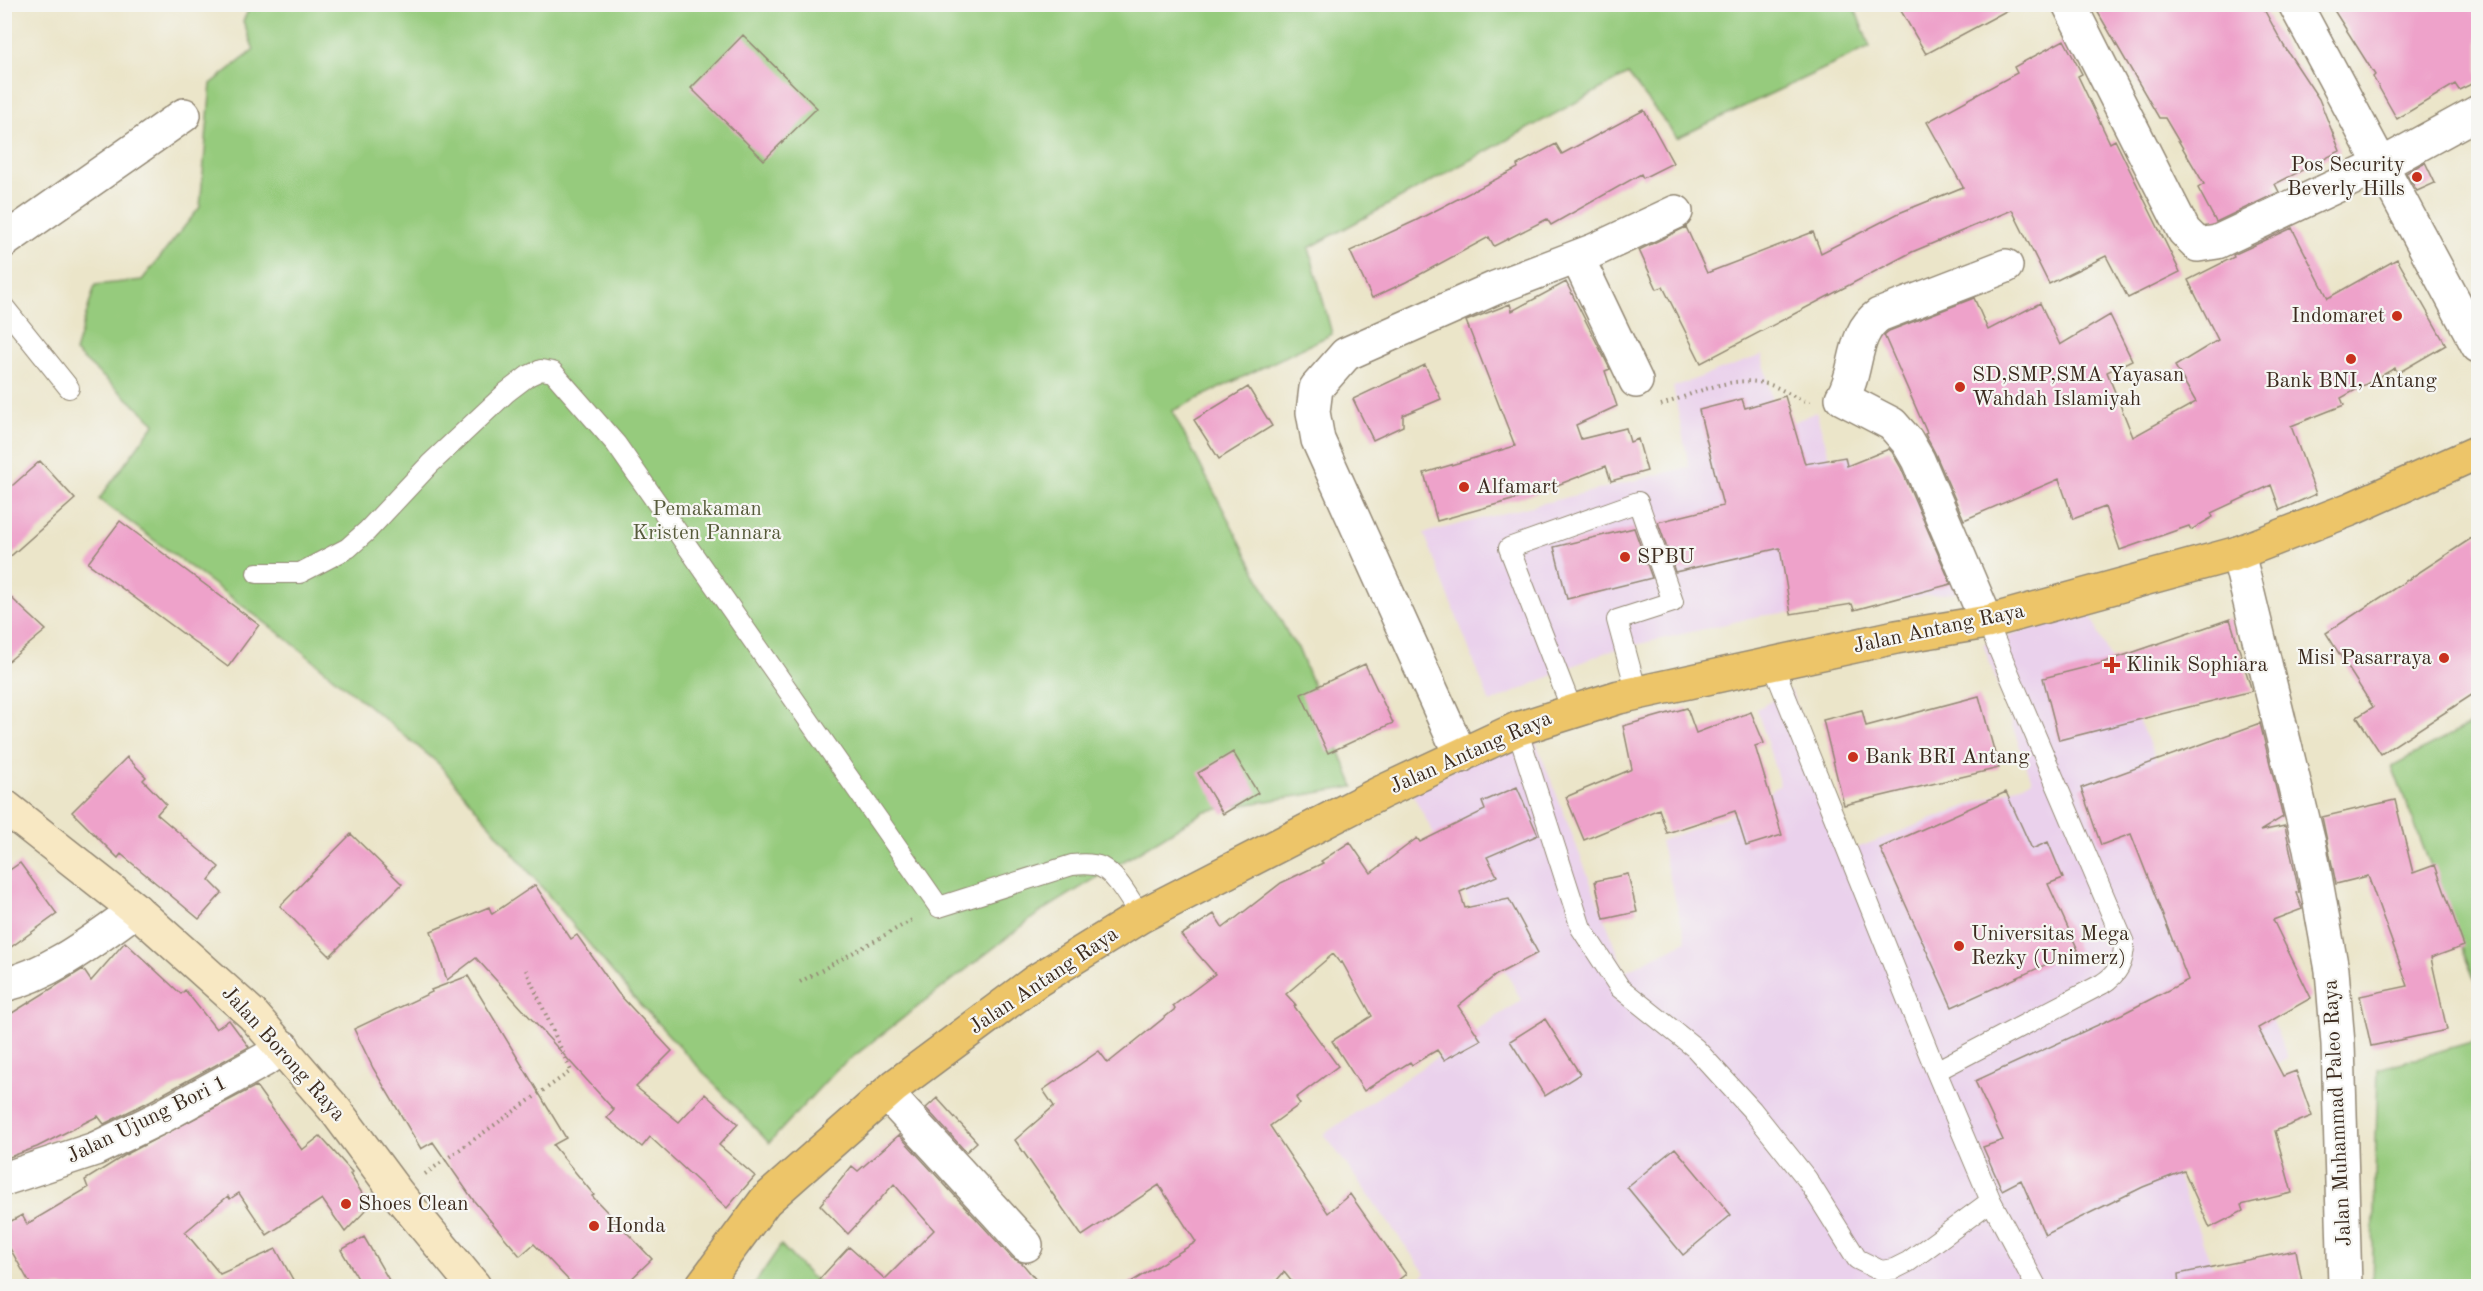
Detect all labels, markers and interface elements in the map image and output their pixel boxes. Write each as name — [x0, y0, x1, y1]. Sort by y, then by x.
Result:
place label: Pos Security Beverly Hills — [2287, 155, 2405, 200]
marker: Pos Security Beverly Hills — [2410, 170, 2424, 184]
place label: Indomaret — [2291, 306, 2385, 327]
marker: Indomaret — [2390, 309, 2404, 323]
marker: Bank BNI, Antang — [2344, 352, 2358, 366]
place label: SD,SMP,SMA Yayasan Wahdah Islamiyah — [1972, 365, 2184, 410]
place label: Bank BNI, Antang — [2265, 371, 2437, 392]
marker: SD,SMP,SMA Yayasan Wahdah Islamiyah — [1953, 380, 1967, 394]
place label: Alfamart — [1476, 477, 1558, 498]
marker: Alfamart — [1457, 480, 1471, 494]
park label: Pemakaman Kristen Pannara — [632, 499, 782, 544]
place label: SPBU — [1637, 547, 1695, 568]
marker: SPBU — [1618, 550, 1632, 564]
street label: Jalan Antang Raya — [1851, 601, 2027, 657]
place label: Misi Pasarraya — [2297, 648, 2432, 669]
marker: Misi Pasarraya — [2437, 651, 2451, 665]
place label: Klinik Sophiara — [2126, 655, 2268, 676]
marker: Klinik Sophiara — [2103, 656, 2121, 674]
street label: Jalan Antang Raya — [1387, 708, 1555, 798]
place label: Bank BRI Antang — [1865, 747, 2030, 768]
marker: Bank BRI Antang — [1846, 750, 1860, 764]
street label: Jalan Antang Raya — [966, 923, 1122, 1039]
place label: Universitas Mega Rezky (Unimerz) — [1971, 924, 2129, 969]
marker: Universitas Mega Rezky (Unimerz) — [1952, 939, 1966, 953]
street label: Jalan Muhammad Paleo Raya — [2321, 979, 2355, 1247]
street label: Jalan Borong Raya — [217, 983, 349, 1125]
street label: Jalan Ujung Bori 1 — [64, 1072, 230, 1168]
place label: Shoes Clean — [358, 1194, 469, 1215]
marker: Shoes Clean — [339, 1197, 353, 1211]
place label: Honda — [606, 1216, 666, 1237]
marker: Honda — [587, 1219, 601, 1233]

